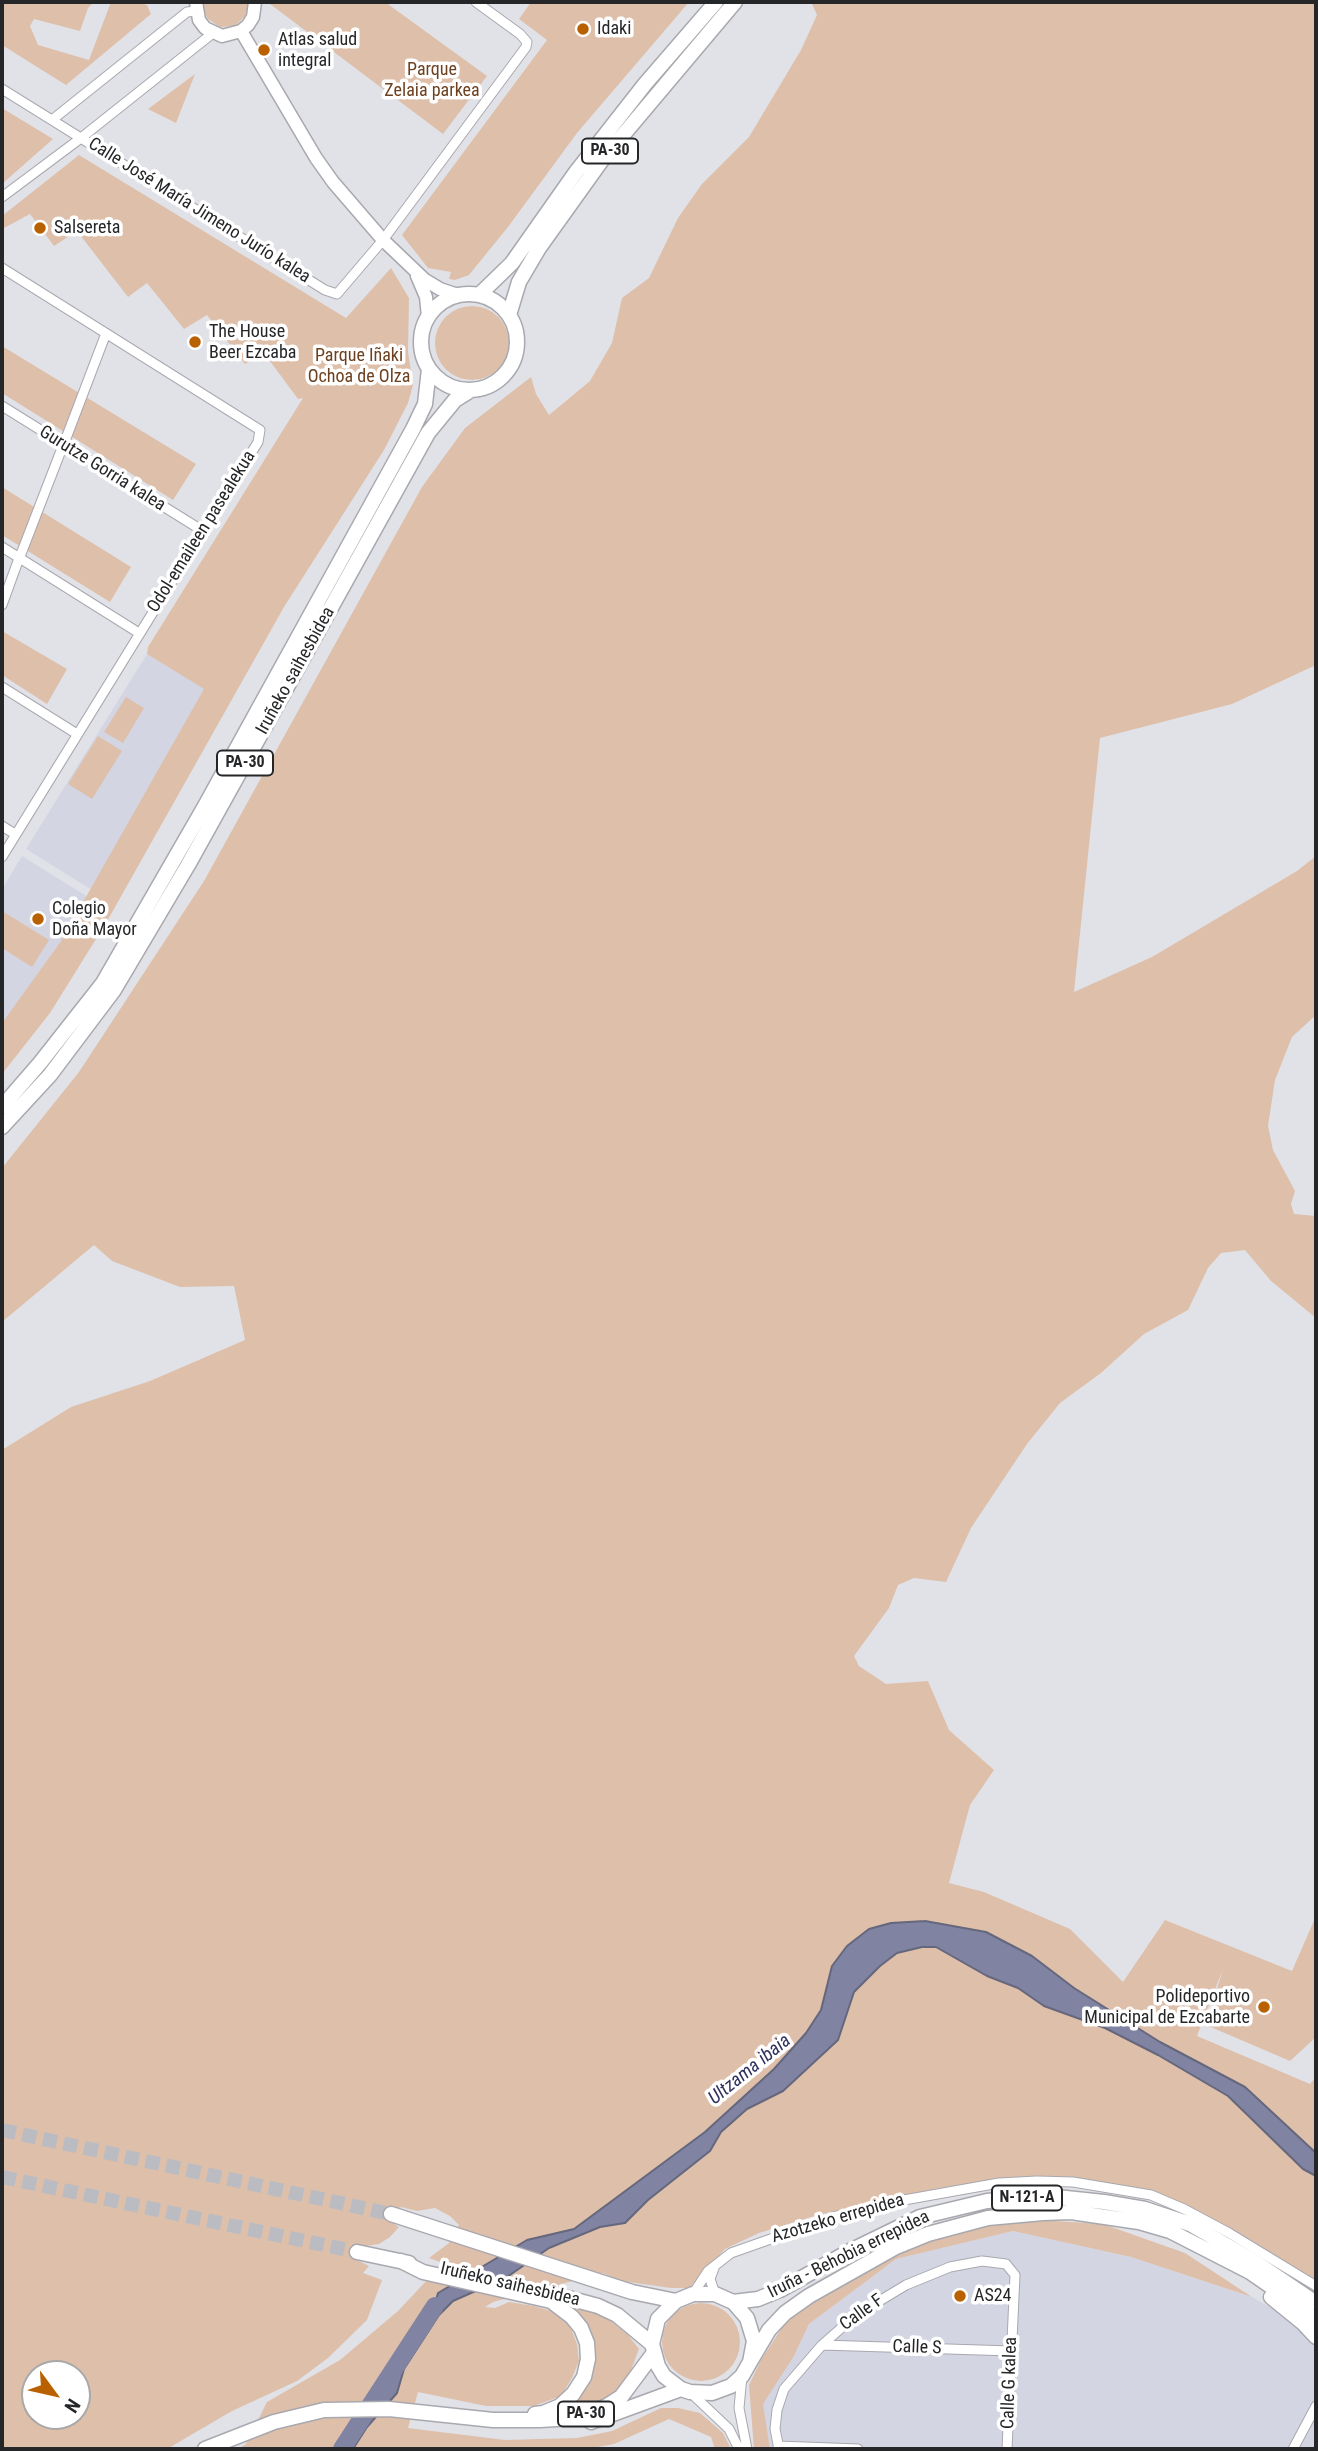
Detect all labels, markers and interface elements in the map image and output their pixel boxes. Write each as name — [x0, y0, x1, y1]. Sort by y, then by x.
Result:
place label: Idaki — [597, 18, 631, 40]
marker: Idaki — [575, 21, 591, 37]
place label: Atlas salud integral — [278, 29, 357, 72]
marker: Atlas salud integral — [256, 42, 272, 58]
park label: Parque Zelaia parkea — [384, 59, 480, 102]
street label: Calle José María Jimeno Jurío kalea — [84, 134, 314, 288]
road number: PA-30 — [582, 139, 638, 164]
place label: Salsereta — [54, 217, 120, 239]
marker: Salsereta — [32, 220, 48, 236]
place label: The House Beer Ezcaba — [209, 321, 296, 364]
marker: The House Beer Ezcaba — [187, 334, 203, 350]
park label: Parque Iñaki Ochoa de Olza — [308, 345, 410, 388]
street label: Gurutze Gorria kalea — [35, 422, 169, 516]
street label: Odol-emaileen pasealekua — [143, 447, 261, 617]
street label: Iruñeko saihesbidea — [252, 603, 340, 739]
road number: PA-30 — [217, 750, 273, 776]
place label: Colegio Doña Mayor — [52, 898, 137, 940]
marker: Colegio Doña Mayor — [30, 911, 46, 927]
place label: Polideportivo Municipal de Ezcabarte — [1084, 1986, 1250, 2028]
marker: Polideportivo Municipal de Ezcabarte — [1256, 1999, 1272, 2015]
water label: Ultzama ibaia — [704, 2030, 796, 2110]
road number: N-121-A — [992, 2186, 1062, 2210]
street label: Azotzeko errepidea — [769, 2190, 907, 2248]
street label: Iruña - Behobia errepidea — [765, 2206, 933, 2304]
street label: Iruñeko saihesbidea — [438, 2258, 582, 2312]
place label: AS24 — [974, 2285, 1011, 2307]
marker: AS24 — [952, 2288, 968, 2304]
street label: Calle F — [836, 2290, 888, 2336]
street label: Calle S — [892, 2336, 942, 2360]
street label: Calle G kalea — [998, 2336, 1022, 2430]
north arrow — [21, 2360, 91, 2430]
text: N — [60, 2394, 85, 2417]
road number: PA-30 — [558, 2402, 614, 2426]

